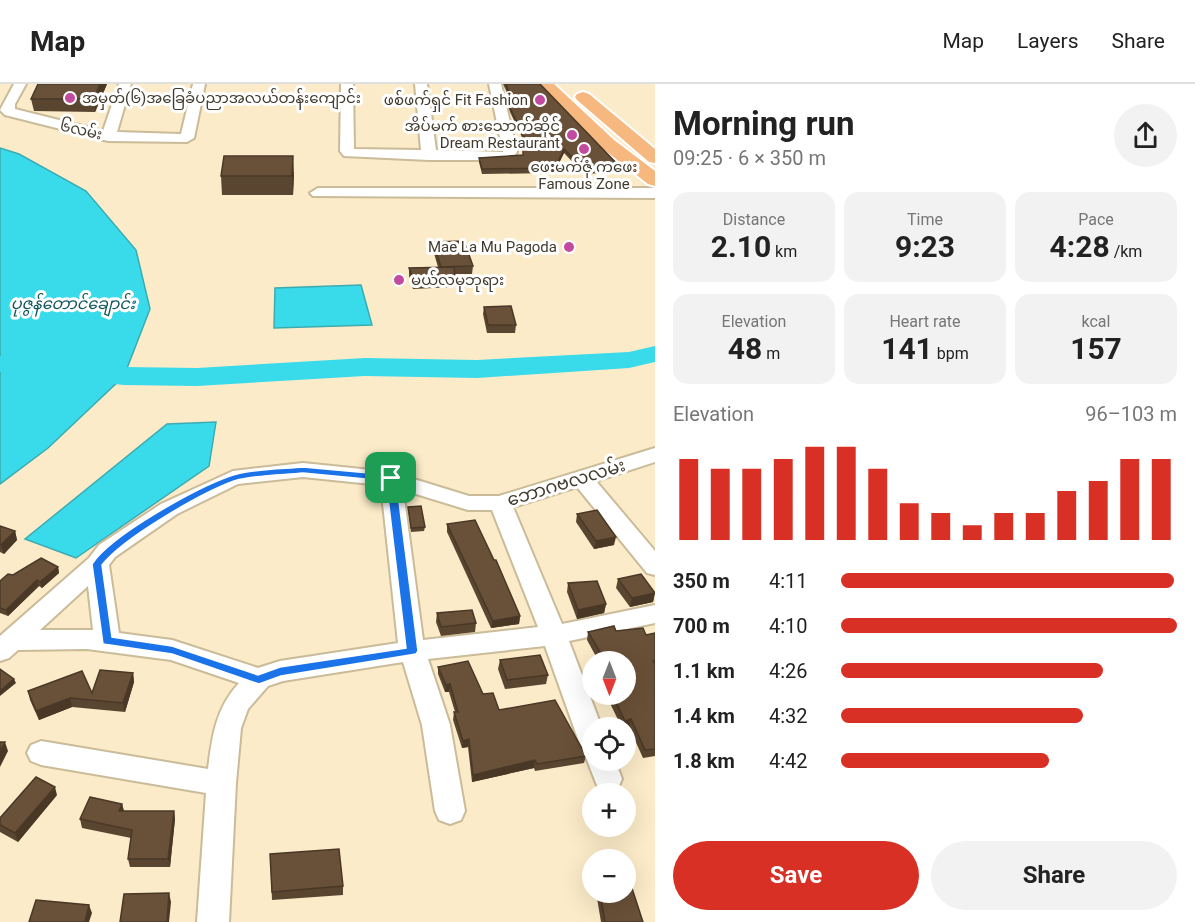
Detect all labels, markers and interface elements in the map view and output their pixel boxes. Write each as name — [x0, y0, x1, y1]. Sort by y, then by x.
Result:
text: Map — [30, 25, 85, 58]
text: Map — [942, 29, 984, 53]
text: Layers — [1017, 29, 1078, 53]
text: Share — [1111, 29, 1165, 53]
place label: အမှတ်(၆)အခြေခံပညာအလယ်တန်းကျောင်း — [82, 88, 361, 110]
place label: ဖစ်ဖက်ရှင် Fit Fashion — [384, 90, 528, 112]
marker: အမှတ်(၆)အခြေခံပညာအလယ်တန်းကျောင်း — [63, 91, 77, 105]
marker: ဖစ်ဖက်ရှင် Fit Fashion — [533, 93, 547, 107]
text: Morning run — [673, 104, 854, 143]
button: share — [1114, 104, 1177, 167]
street label: ၆လမ်း — [58, 115, 104, 144]
place label: အိပ်မက် စားသောက်ဆိုင် Dream Restaurant — [404, 116, 560, 152]
marker: အိပ်မက် စားသောက်ဆိုင် Dream Restaurant — [565, 128, 579, 142]
marker: ဖေးမက်ဇုံ ကဖေး Famous Zone — [577, 142, 591, 156]
text: 09:25 · 6 × 350 m — [673, 146, 826, 170]
place label: ဖေးမက်ဇုံ ကဖေး Famous Zone — [530, 157, 638, 193]
text: Distance — [723, 210, 785, 229]
text: Time — [907, 210, 943, 229]
text: Pace — [1078, 210, 1114, 229]
text: 2.10 — [711, 229, 771, 264]
text: 9:23 — [895, 229, 955, 264]
text: 4:28 — [1050, 229, 1110, 264]
place label: Mae La Mu Pagoda — [428, 238, 557, 256]
marker: Mae La Mu Pagoda — [562, 240, 576, 254]
text: km — [771, 242, 797, 261]
text: /km — [1110, 242, 1142, 261]
place label: မယ်လမုဘုရား — [411, 270, 504, 292]
marker: မယ်လမုဘုရား — [392, 273, 406, 287]
water label: ပုဇွန်တောင်ချောင်း — [11, 292, 137, 317]
text: Elevation — [722, 312, 786, 331]
text: Heart rate — [889, 312, 961, 331]
text: kcal — [1082, 312, 1110, 331]
text: 48 — [728, 331, 762, 366]
text: 141 — [881, 331, 933, 366]
text: 157 — [1070, 331, 1122, 366]
text: m — [762, 344, 780, 363]
text: bpm — [933, 344, 969, 363]
text: Elevation — [673, 402, 754, 426]
text: 96–103 m — [1085, 402, 1177, 426]
pin — [365, 452, 416, 503]
street label: ဘောဂဗလလမ်း — [504, 452, 628, 510]
icon: arrive — [374, 461, 407, 494]
text: 350 m — [673, 569, 730, 593]
text: 4:11 — [769, 569, 808, 593]
text: 700 m — [673, 614, 730, 638]
text: 4:10 — [769, 614, 808, 638]
north arrow — [582, 651, 636, 705]
map controls — [582, 651, 636, 903]
text: 1.1 km — [673, 659, 735, 683]
text: 4:26 — [769, 659, 808, 683]
text: 1.4 km — [673, 704, 735, 728]
text: 4:32 — [769, 704, 808, 728]
button: locate — [582, 717, 636, 771]
text: 1.8 km — [673, 749, 735, 773]
text: 4:42 — [769, 749, 808, 773]
button: + — [582, 783, 636, 837]
button: Save — [673, 841, 919, 910]
button: Share — [931, 841, 1177, 910]
button: − — [582, 849, 636, 903]

